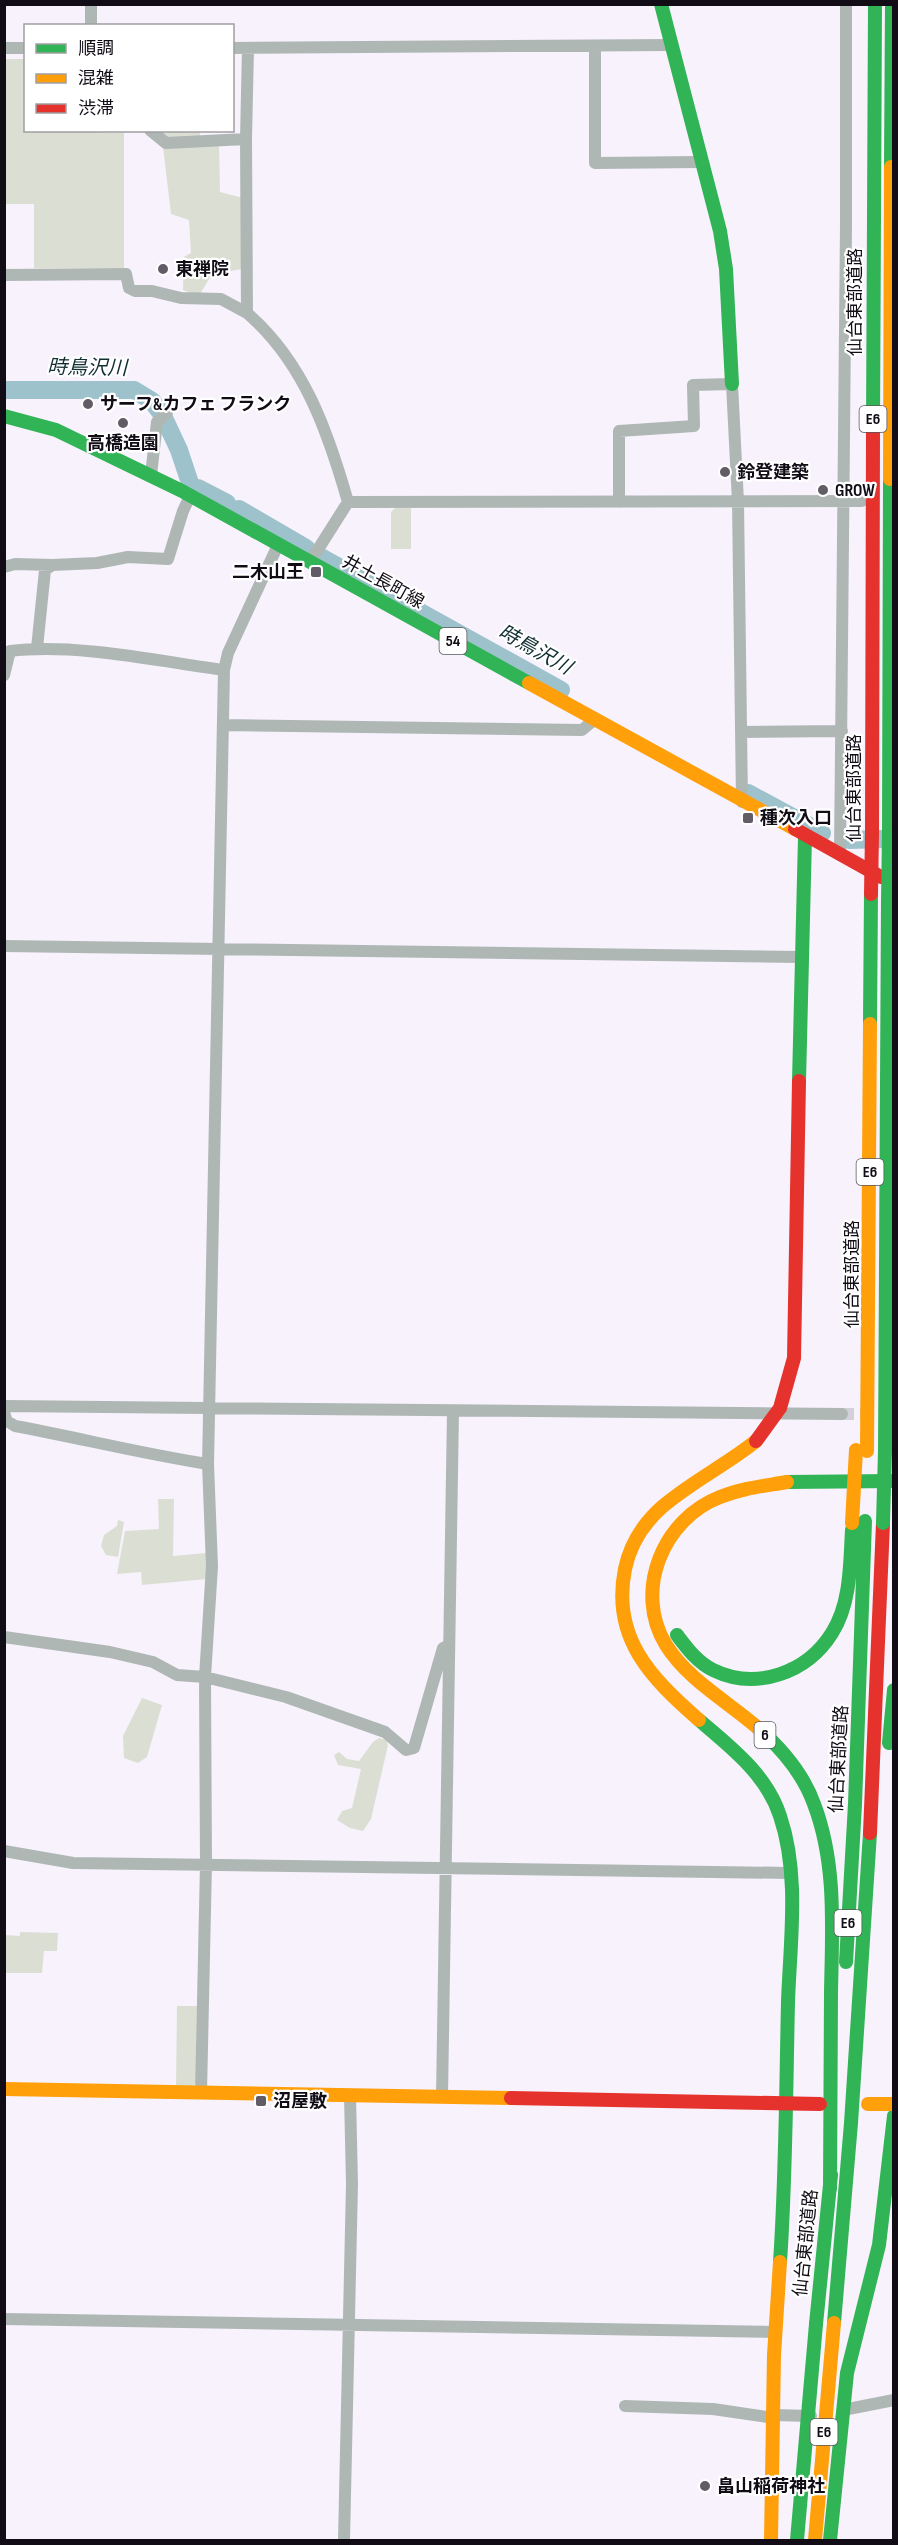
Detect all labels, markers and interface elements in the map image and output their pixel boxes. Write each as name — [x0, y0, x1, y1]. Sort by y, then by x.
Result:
legend — [24, 24, 234, 132]
text: 順調 — [78, 38, 114, 59]
text: 混雑 — [78, 68, 114, 89]
text: 渋滞 — [78, 98, 114, 119]
street label: 仙台東部道路 — [845, 248, 866, 356]
place label: 東禅院 — [175, 259, 229, 280]
marker: 東禅院 — [156, 262, 170, 276]
water label: 時鳥沢川 — [47, 355, 129, 381]
place label: サーフ&カフェ フランク — [100, 394, 291, 415]
marker: サーフ&カフェ フランク — [81, 397, 95, 411]
road number: E6 — [860, 406, 886, 432]
marker: 高橋造園 — [116, 416, 130, 430]
place label: 高橋造園 — [87, 433, 159, 454]
place label: 鈴登建築 — [737, 462, 809, 483]
marker: 鈴登建築 — [718, 465, 732, 479]
place label: GROW — [835, 480, 875, 501]
marker: GROW — [816, 483, 830, 497]
street label: 井土長町線 — [339, 551, 427, 613]
place label: 二木山王 — [232, 562, 304, 583]
marker: 二木山王 — [309, 565, 323, 579]
water label: 時鳥沢川 — [494, 620, 578, 681]
road number: 54 — [440, 628, 466, 654]
street label: 仙台東部道路 — [844, 734, 865, 842]
place label: 種次入口 — [760, 808, 832, 829]
marker: 種次入口 — [741, 811, 755, 825]
road number: E6 — [856, 1159, 884, 1185]
street label: 仙台東部道路 — [842, 1220, 863, 1328]
street label: 仙台東部道路 — [826, 1705, 852, 1813]
road number: 6 — [754, 1722, 776, 1748]
road number: E6 — [834, 1910, 862, 1936]
place label: 沼屋敷 — [273, 2091, 327, 2112]
marker: 沼屋敷 — [254, 2094, 268, 2108]
street label: 仙台東部道路 — [790, 2188, 822, 2298]
road number: E6 — [810, 2419, 838, 2445]
place label: 畠山稲荷神社 — [717, 2476, 825, 2497]
marker: 畠山稲荷神社 — [698, 2479, 712, 2493]

